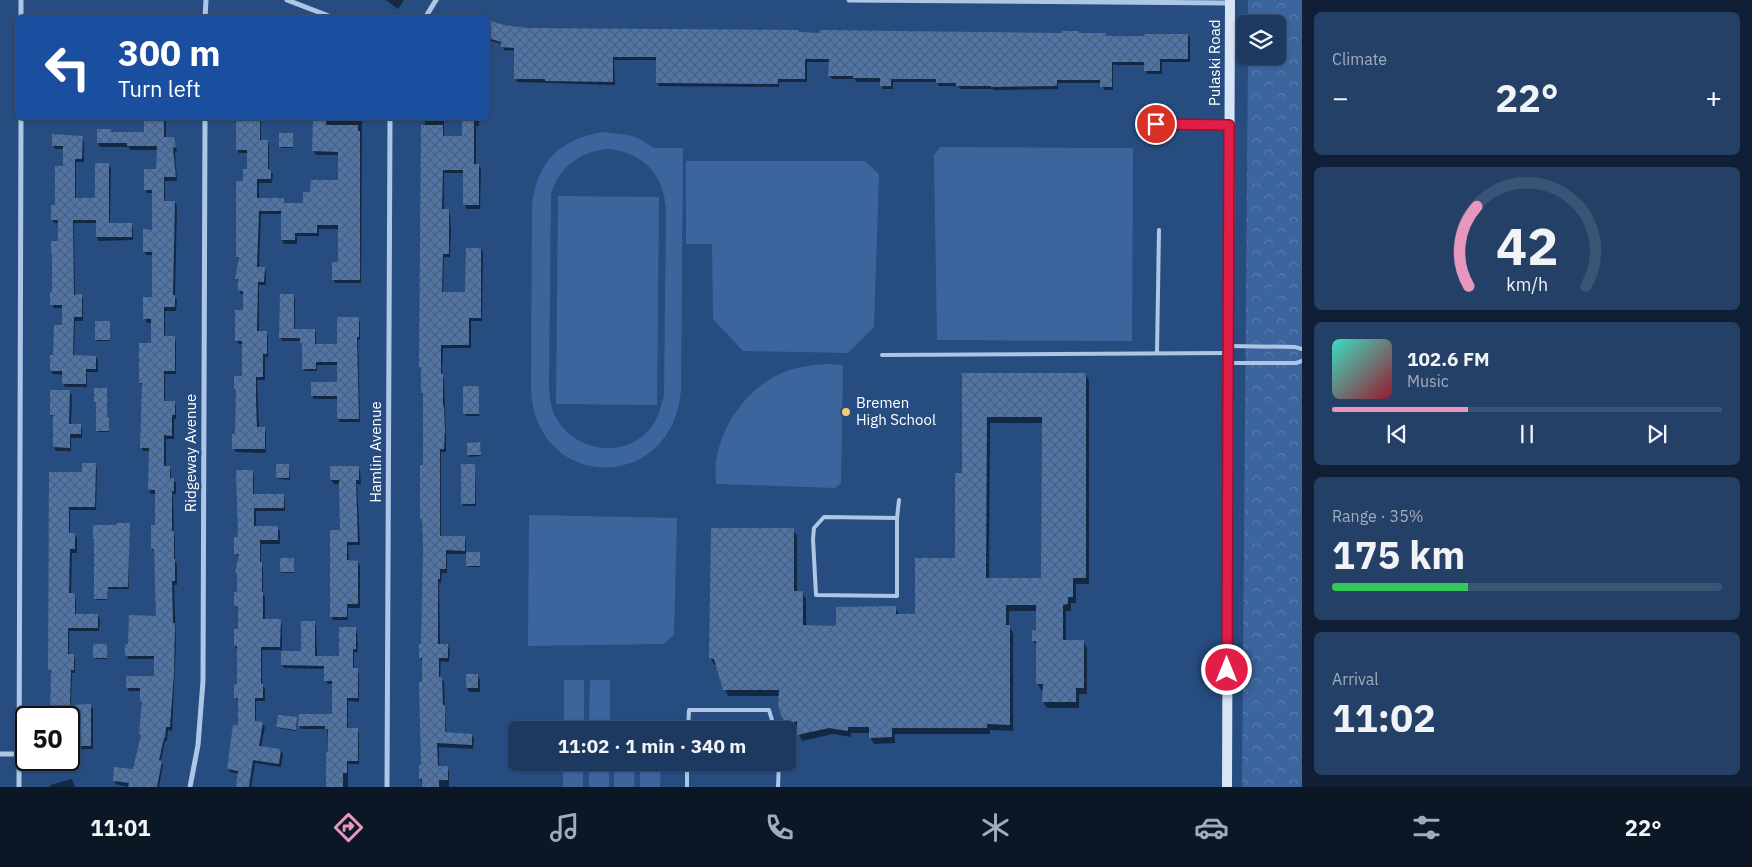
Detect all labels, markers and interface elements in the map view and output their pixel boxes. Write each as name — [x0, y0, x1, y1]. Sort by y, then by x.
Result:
map controls — [1236, 15, 1286, 65]
button: layers — [1236, 15, 1286, 65]
street label: Pulaski Road — [1205, 20, 1224, 106]
text: 300 m — [118, 30, 221, 76]
icon: left — [35, 35, 100, 100]
text: Climate — [1332, 49, 1387, 69]
text: 22° — [1495, 73, 1559, 122]
text: Turn left — [118, 74, 201, 103]
text: − — [1332, 79, 1349, 116]
text: + — [1705, 79, 1722, 116]
pin — [1135, 103, 1177, 145]
icon: arrive — [1142, 110, 1170, 138]
text: 42 — [1496, 212, 1558, 279]
text: km/h — [1506, 273, 1548, 296]
text: 102.6 FM — [1407, 347, 1490, 371]
text: Music — [1407, 371, 1449, 391]
place label: Bremen High School — [856, 393, 936, 429]
street label: Ridgeway Avenue — [181, 394, 200, 512]
street label: Hamlin Avenue — [366, 401, 385, 503]
marker: Bremen High School — [840, 406, 852, 418]
icon: previous — [1383, 420, 1411, 448]
icon: pause — [1513, 420, 1541, 448]
icon: next — [1643, 420, 1671, 448]
text: Range · 35% — [1332, 506, 1424, 526]
text: 175 km — [1332, 530, 1465, 579]
position arrow — [1200, 643, 1252, 695]
text: Arrival — [1332, 669, 1379, 689]
text: 11:02 — [1332, 693, 1436, 742]
speed limit sign: 50 — [15, 706, 80, 771]
text: 11:02 · 1 min · 340 m — [558, 734, 746, 758]
icon: directions — [331, 810, 366, 845]
icon: music — [547, 810, 582, 845]
icon: phone — [762, 810, 797, 845]
icon: climate — [978, 810, 1013, 845]
icon: car — [1194, 810, 1229, 845]
icon: filters — [1409, 810, 1444, 845]
text: 11:01 — [90, 813, 150, 842]
text: 22° — [1625, 813, 1662, 842]

